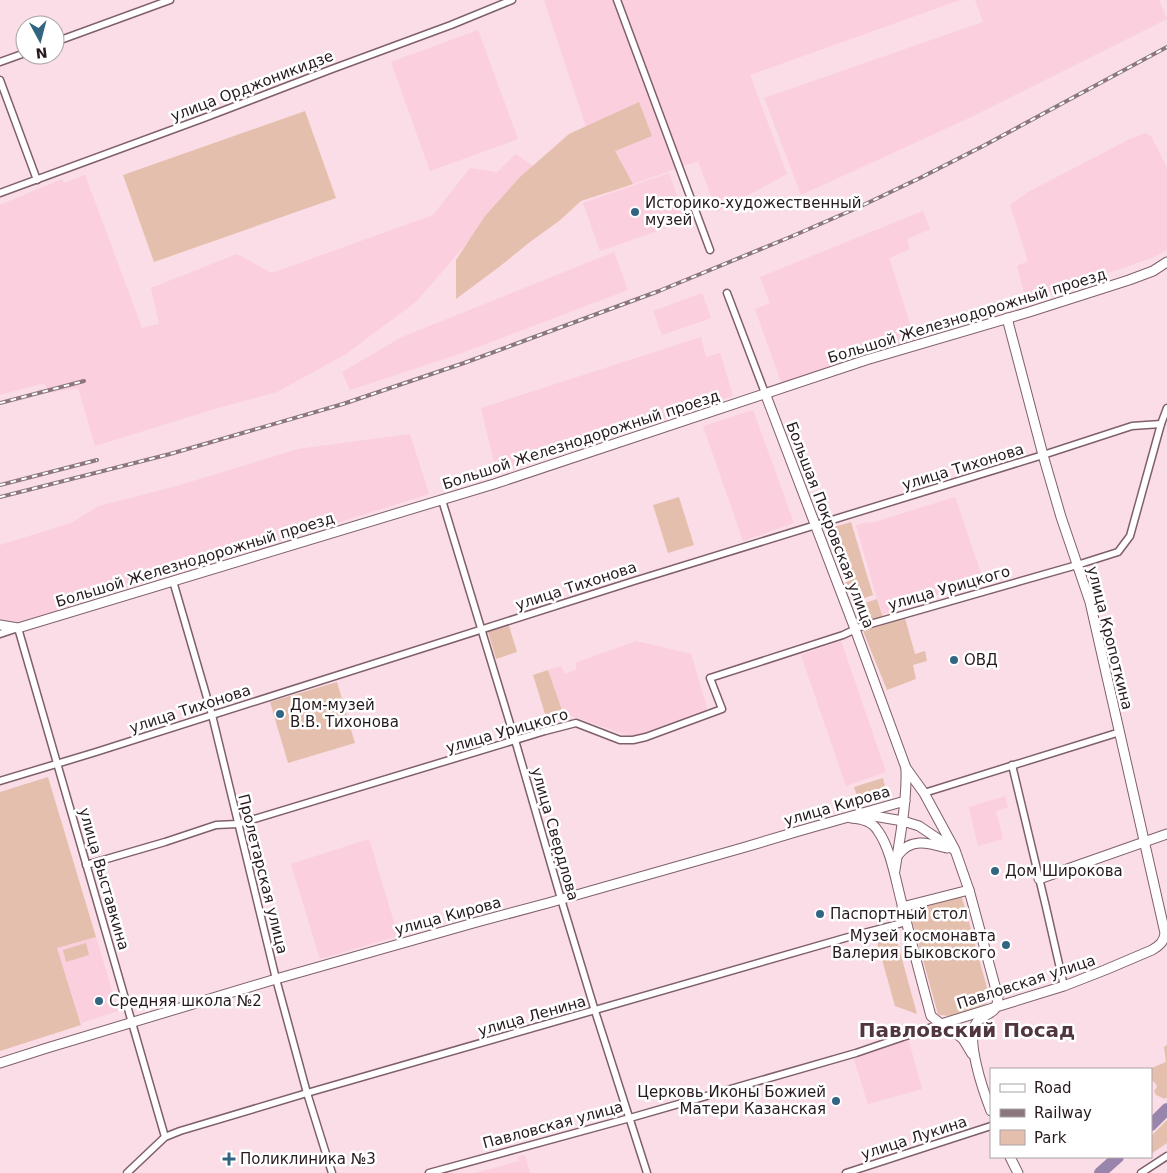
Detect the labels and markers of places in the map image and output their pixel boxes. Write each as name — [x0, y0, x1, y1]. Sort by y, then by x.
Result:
place label: Историко-художественный музей — [645, 194, 862, 229]
marker: Историко-художественный музей — [629, 206, 641, 218]
place label: ОВД — [964, 651, 998, 669]
marker: ОВД — [948, 654, 960, 666]
place label: Дом-музей В.В. Тихонова — [290, 696, 399, 731]
marker: Дом-музей В.В. Тихонова — [274, 708, 286, 720]
place label: Дом Широкова — [1005, 862, 1123, 880]
marker: Дом Широкова — [989, 865, 1001, 877]
place label: Паспортный стол — [830, 905, 968, 923]
marker: Паспортный стол — [814, 908, 826, 920]
place label: Музей космонавта Валерия Быковского — [832, 927, 996, 962]
marker: Музей космонавта Валерия Быковского — [1000, 939, 1012, 951]
place label: Средняя школа №2 — [109, 992, 262, 1010]
marker: Средняя школа №2 — [93, 995, 105, 1007]
place label: Церковь Иконы Божией Матери Казанская — [637, 1083, 826, 1118]
marker: Церковь Иконы Божией Матери Казанская — [830, 1095, 842, 1107]
place label: Поликлиника №3 — [240, 1150, 376, 1168]
marker: Поликлиника №3 — [222, 1152, 236, 1166]

